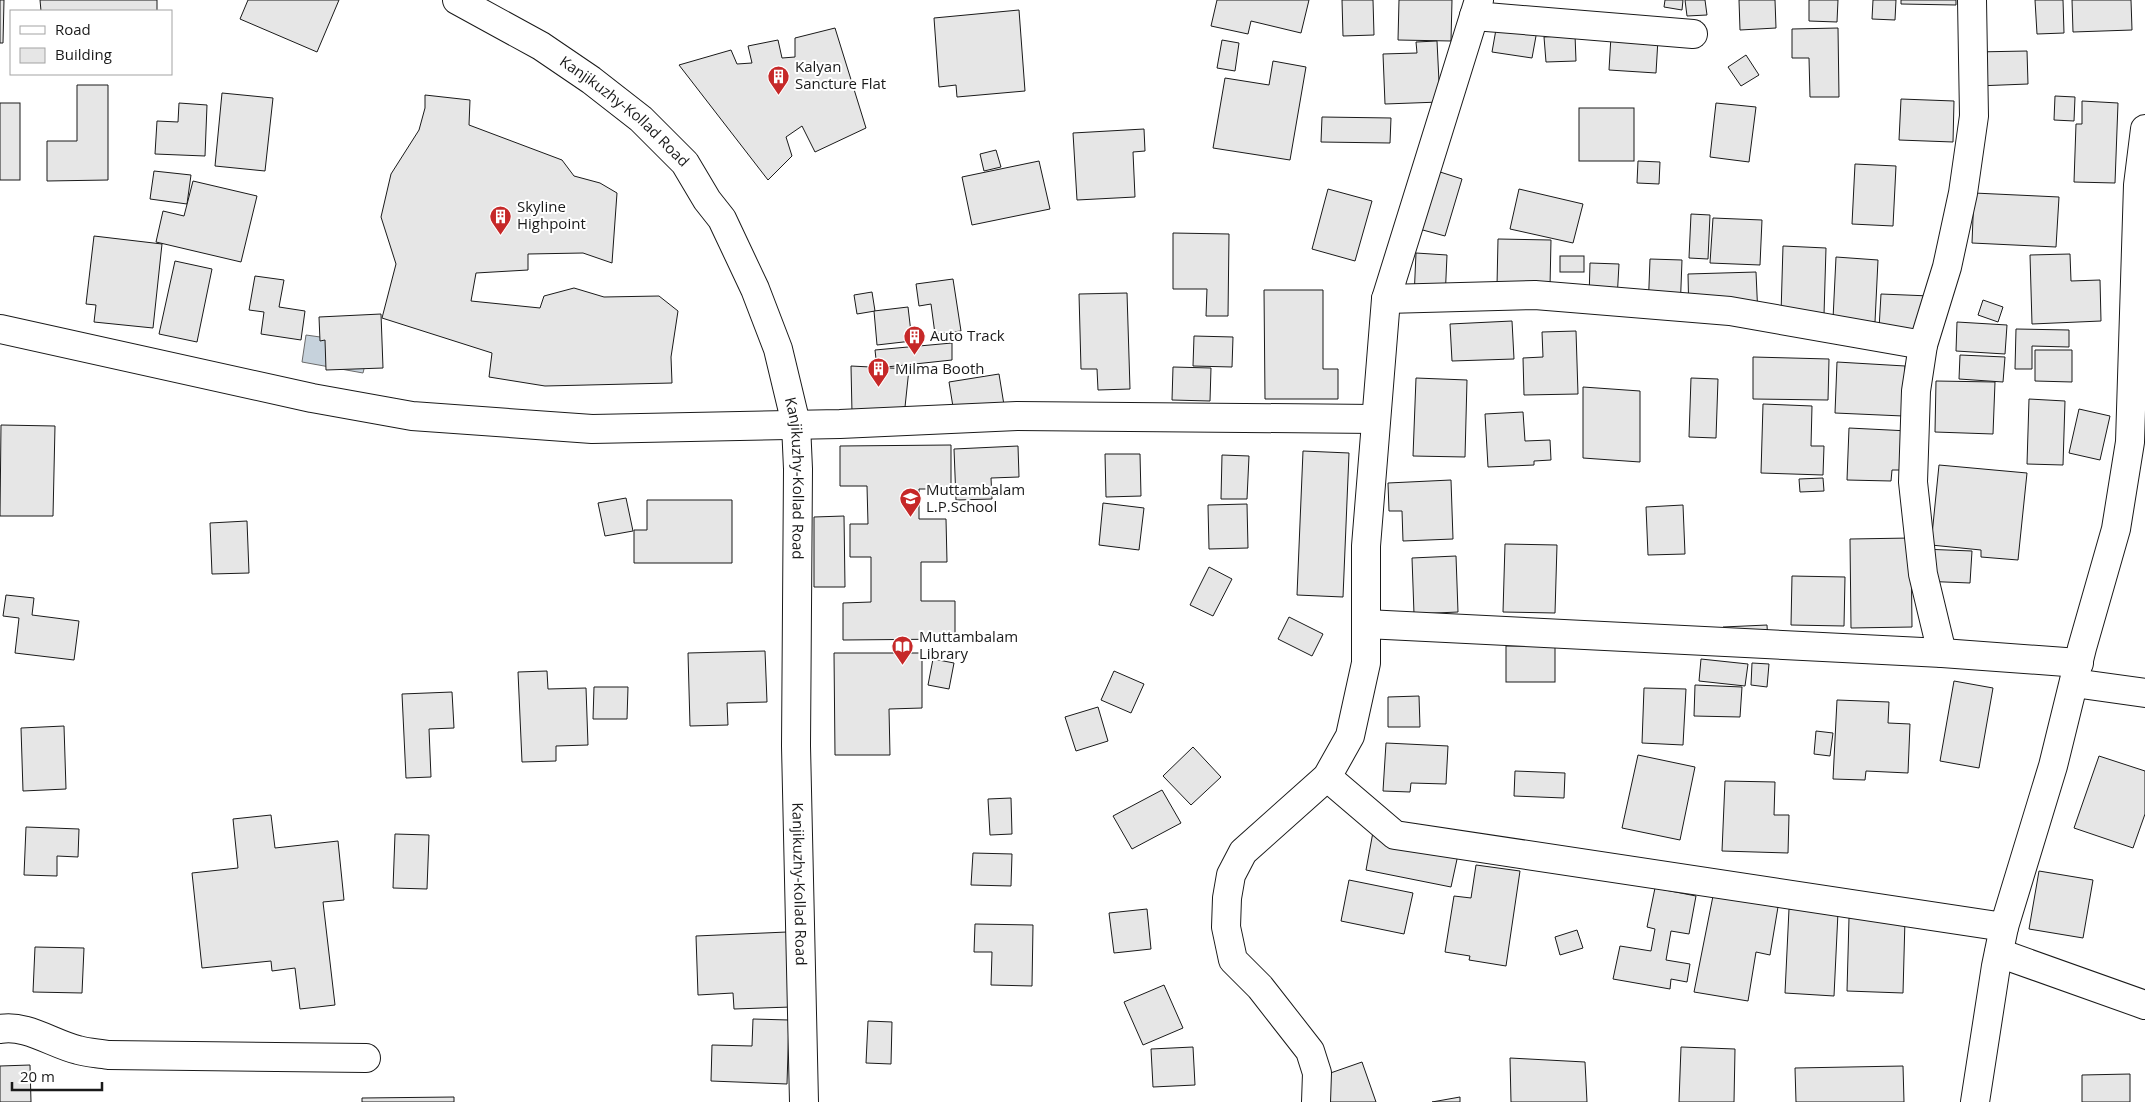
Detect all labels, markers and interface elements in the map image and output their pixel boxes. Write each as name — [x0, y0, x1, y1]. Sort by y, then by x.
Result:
legend — [10, 10, 172, 75]
text: Road — [55, 19, 91, 39]
text: Building — [55, 44, 112, 64]
street label: Kanjikuzhy-Kollad Road — [556, 51, 694, 171]
place label: Kalyan Sancture Flat — [795, 56, 886, 93]
building icon: Kalyan Sancture Flat — [767, 64, 791, 95]
place label: Skyline Highpoint — [517, 196, 586, 233]
building icon: Skyline Highpoint — [489, 204, 513, 235]
building icon: Auto Track — [902, 324, 926, 355]
place label: Auto Track — [930, 325, 1005, 345]
building icon: Milma Booth — [867, 357, 891, 388]
place label: Milma Booth — [895, 358, 984, 378]
street label: Kanjikuzhy-Kollad Road — [781, 395, 809, 560]
place label: Muttambalam L.P.School — [926, 479, 1025, 516]
school or university icon: Muttambalam L.P.School — [898, 487, 922, 518]
place label: Muttambalam Library — [919, 626, 1018, 663]
library icon: Muttambalam Library — [891, 634, 915, 665]
street label: Kanjikuzhy-Kollad Road — [788, 802, 812, 966]
scale bar — [12, 1060, 102, 1092]
text: 20 m — [20, 1066, 55, 1086]

